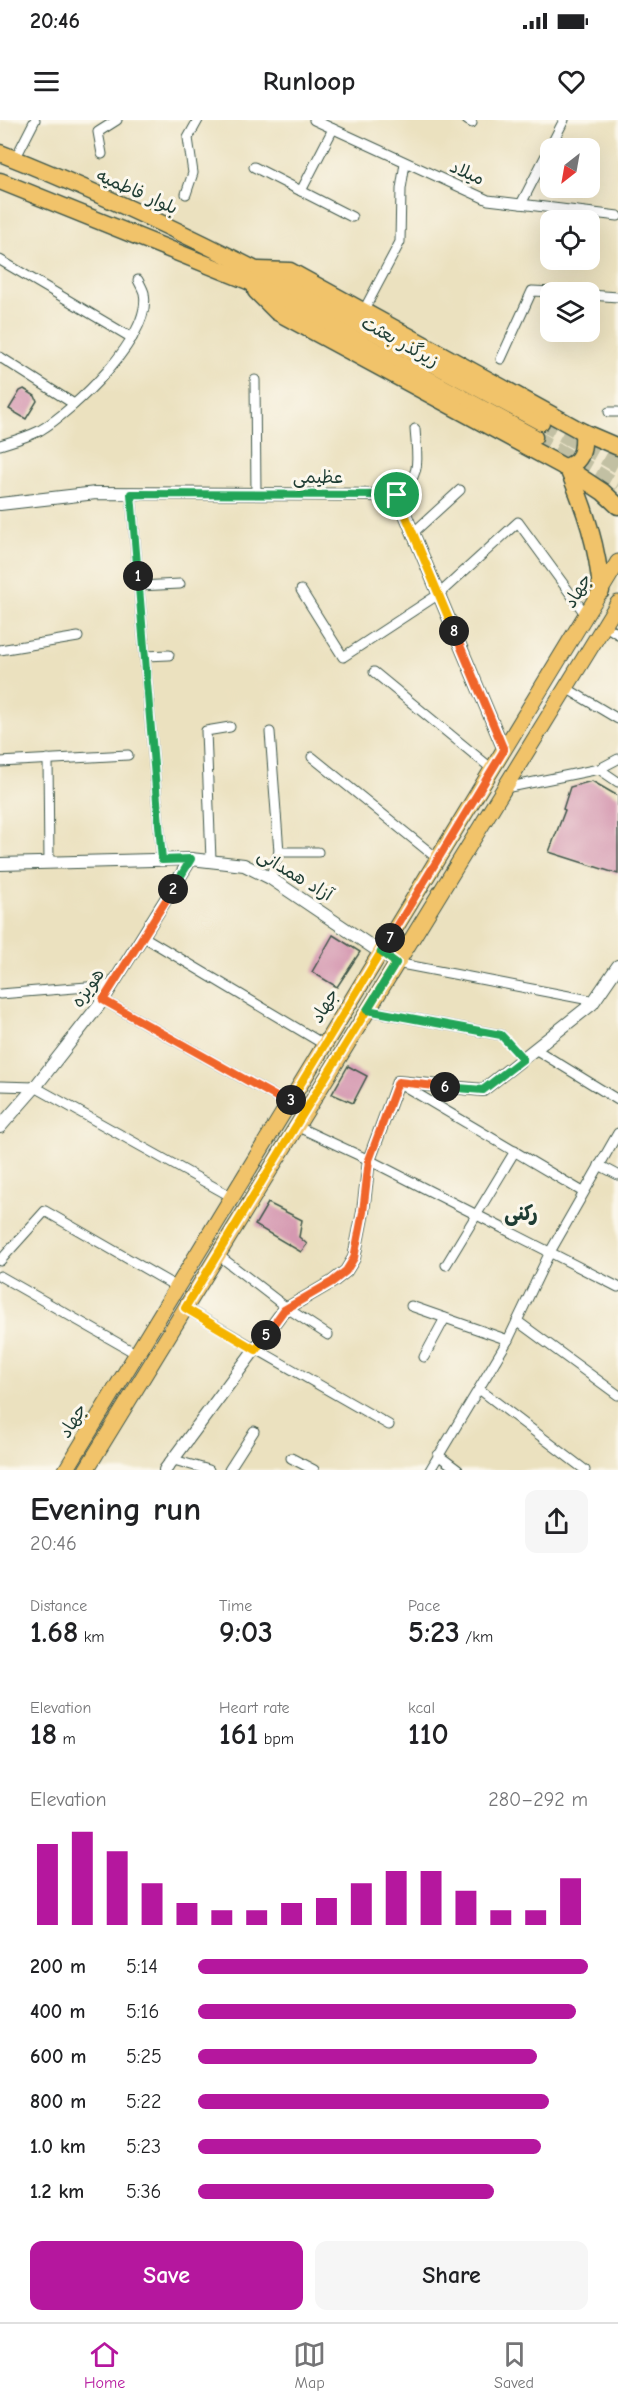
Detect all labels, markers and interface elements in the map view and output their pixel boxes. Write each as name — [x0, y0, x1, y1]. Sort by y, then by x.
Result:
text: 20:46 — [30, 8, 80, 34]
icon: menu — [30, 65, 63, 98]
icon: heart — [555, 65, 588, 98]
text: Runloop — [263, 66, 355, 97]
north arrow — [540, 138, 600, 198]
map controls — [540, 138, 600, 342]
street label: میلاد — [446, 156, 488, 190]
street label: بلوار فاطمیه — [93, 165, 181, 219]
button: locate — [540, 210, 600, 270]
button: layers — [540, 282, 600, 342]
street label: زیرگذر بعثت — [358, 312, 442, 372]
street label: عظیمی — [293, 467, 343, 488]
pin — [371, 469, 422, 520]
icon: arrive — [380, 478, 413, 511]
pin: 1 — [123, 561, 153, 591]
text: 1 — [135, 567, 141, 585]
street label: جهاد — [560, 570, 596, 612]
pin: 8 — [439, 616, 469, 646]
text: 8 — [450, 622, 458, 640]
street label: آزاد همدانی — [254, 844, 338, 906]
pin: 2 — [158, 874, 188, 904]
text: 2 — [169, 880, 177, 898]
pin: 7 — [375, 923, 405, 953]
text: 7 — [386, 929, 394, 947]
street label: هویزه — [67, 964, 109, 1012]
street label: جهاد — [307, 985, 343, 1027]
pin: 6 — [430, 1072, 460, 1102]
text: 6 — [441, 1078, 449, 1096]
pin: 3 — [276, 1085, 306, 1115]
text: 3 — [287, 1091, 295, 1109]
district label: رکنی — [504, 1202, 538, 1226]
pin: 5 — [251, 1320, 281, 1350]
text: 5 — [262, 1326, 270, 1344]
street label: جهاد — [55, 1400, 91, 1442]
text: Evening run — [30, 1490, 201, 1528]
button: share — [525, 1490, 588, 1553]
text: 20:46 — [30, 1532, 77, 1555]
text: Distance — [30, 1597, 87, 1615]
text: Time — [219, 1597, 252, 1615]
text: Pace — [408, 1597, 440, 1615]
text: 1.68 — [30, 1615, 78, 1650]
text: 9:03 — [219, 1615, 273, 1650]
text: 5:23 — [408, 1615, 460, 1650]
text: km — [78, 1628, 105, 1646]
text: /km — [460, 1628, 493, 1646]
text: Elevation — [30, 1699, 91, 1717]
text: Heart rate — [219, 1699, 290, 1717]
text: kcal — [408, 1699, 435, 1717]
text: 18 — [30, 1717, 57, 1752]
text: 161 — [219, 1717, 258, 1752]
text: 110 — [408, 1717, 449, 1752]
text: m — [57, 1730, 76, 1748]
text: bpm — [258, 1730, 294, 1748]
text: Elevation — [30, 1788, 107, 1811]
text: 280–292 m — [488, 1788, 588, 1811]
text: 200 m — [30, 1955, 86, 1978]
text: 5:14 — [126, 1955, 158, 1978]
text: 400 m — [30, 2000, 85, 2023]
text: 5:16 — [126, 2000, 159, 2023]
text: 600 m — [30, 2045, 86, 2068]
text: 5:25 — [126, 2045, 162, 2068]
text: 800 m — [30, 2090, 86, 2113]
text: 5:22 — [126, 2090, 161, 2113]
text: 1.0 km — [30, 2135, 86, 2158]
text: 5:23 — [126, 2135, 161, 2158]
text: 1.2 km — [30, 2180, 84, 2203]
text: 5:36 — [126, 2180, 161, 2203]
button: Save — [30, 2241, 303, 2310]
button: Share — [315, 2241, 588, 2310]
tab: Home — [84, 2338, 125, 2392]
tab: Map — [293, 2338, 326, 2392]
tab: Saved — [494, 2338, 534, 2392]

